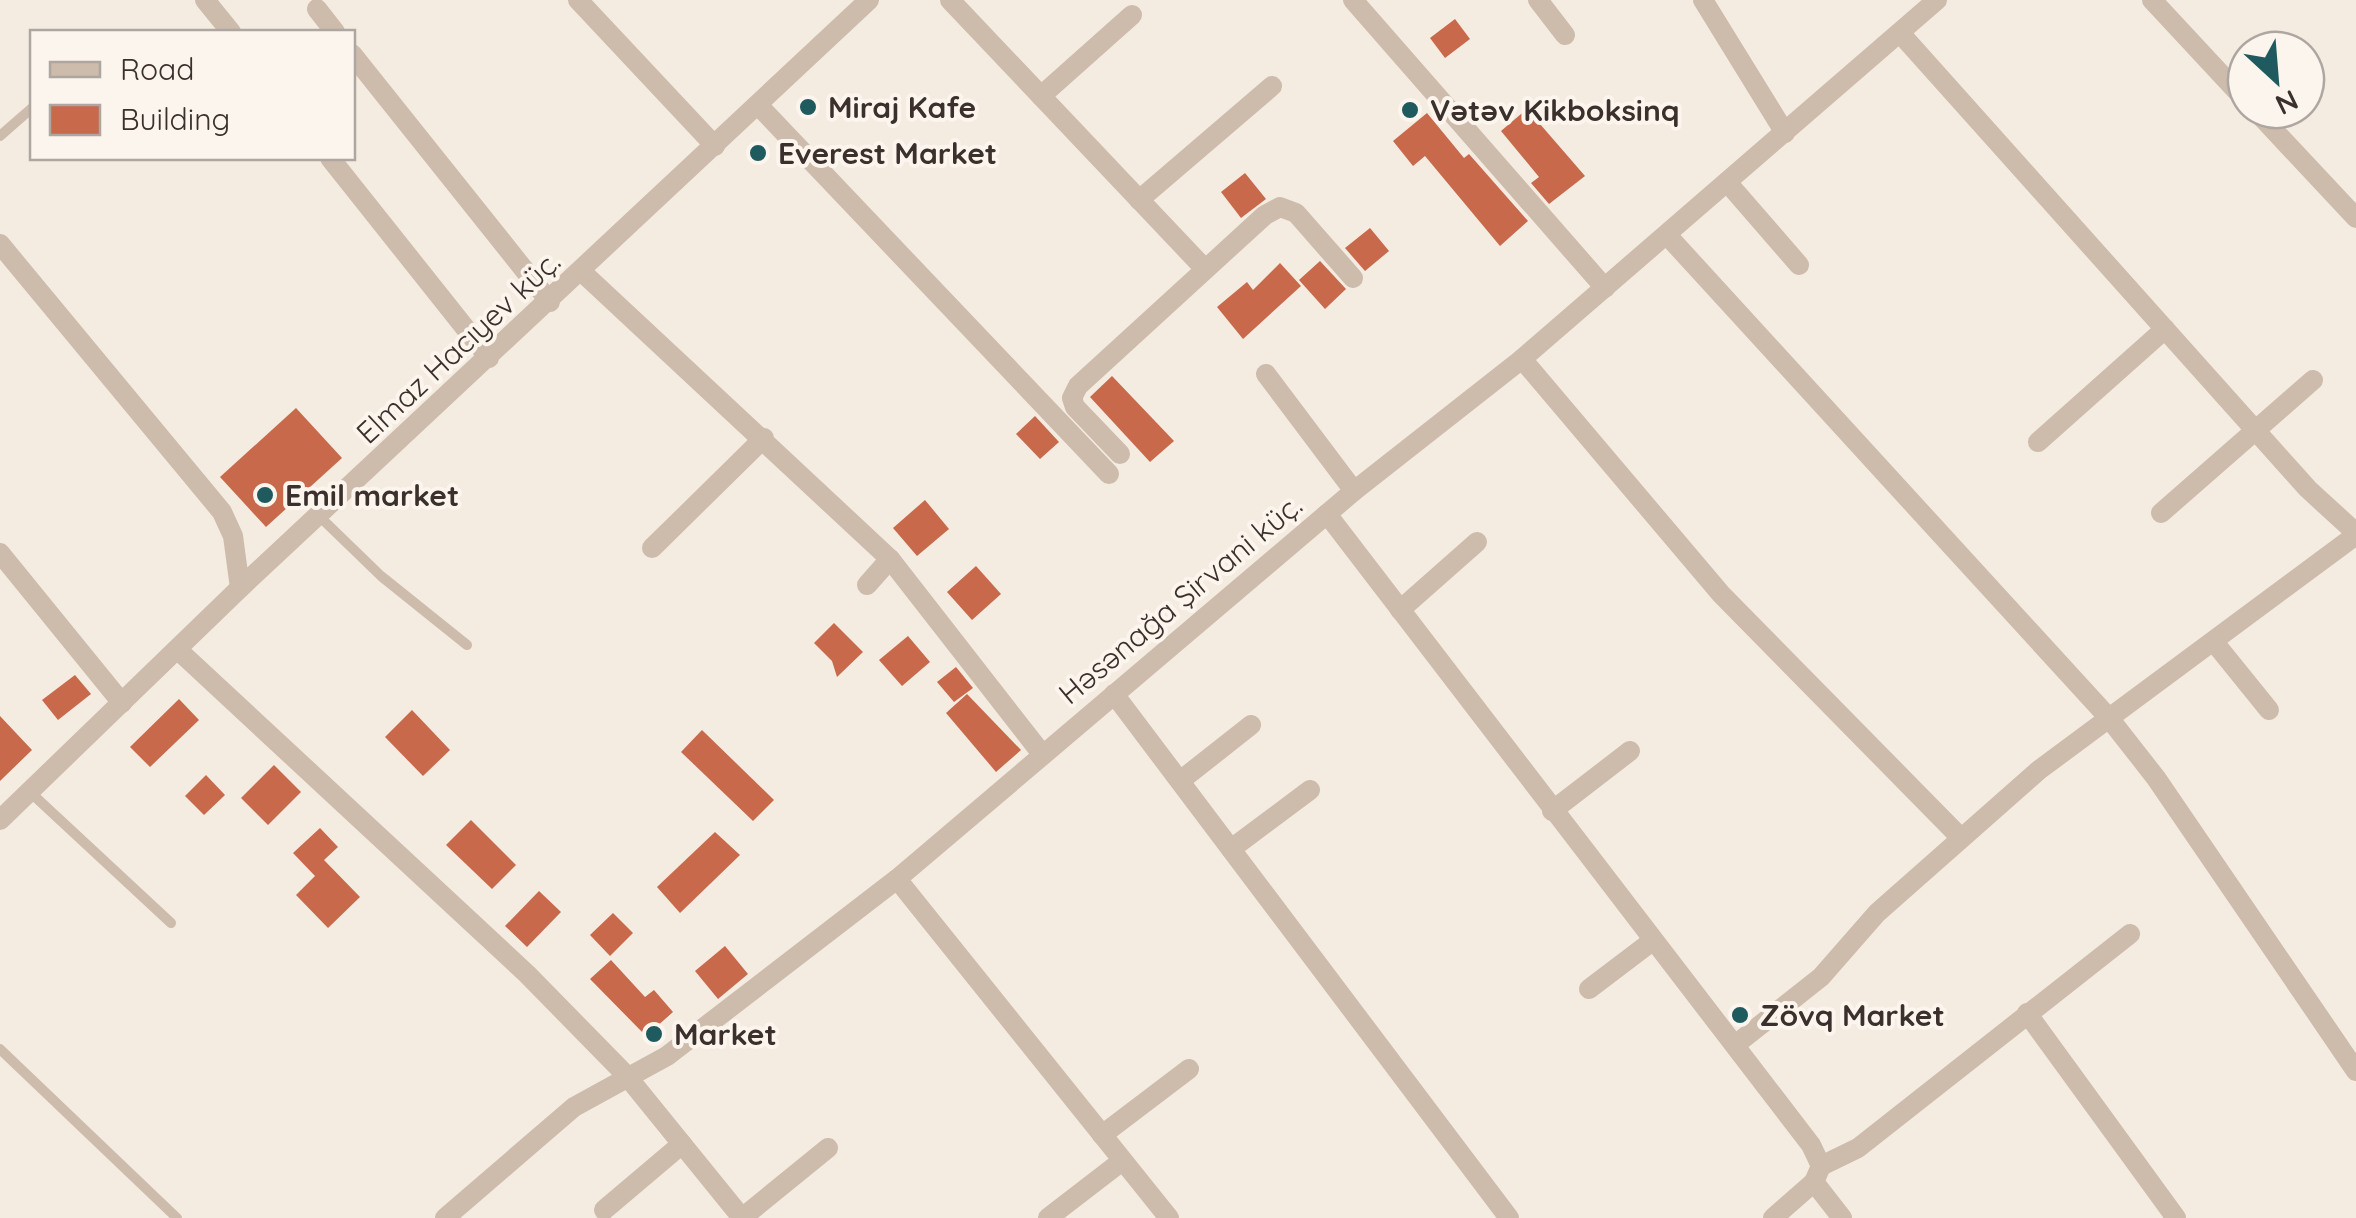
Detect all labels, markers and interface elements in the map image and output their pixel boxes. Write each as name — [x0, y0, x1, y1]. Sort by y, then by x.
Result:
legend — [30, 30, 355, 160]
north arrow — [2226, 30, 2326, 130]
text: Road — [120, 50, 194, 88]
text: N — [2270, 83, 2304, 123]
place label: Miraj Kafe — [828, 88, 976, 126]
place label: Vətəv Kikboksinq — [1430, 91, 1680, 129]
marker: Miraj Kafe — [797, 96, 819, 118]
marker: Vətəv Kikboksinq — [1399, 99, 1421, 121]
text: Building — [120, 100, 230, 138]
place label: Everest Market — [778, 134, 997, 172]
marker: Everest Market — [747, 142, 769, 164]
street label: Elmaz Hacıyev küç. — [348, 243, 568, 451]
place label: Emil market — [285, 476, 459, 514]
marker: Emil market — [254, 484, 276, 506]
street label: Həsənağa Şirvani küç. — [1050, 486, 1310, 712]
place label: Zövq Market — [1760, 996, 1945, 1034]
marker: Zövq Market — [1729, 1004, 1751, 1026]
place label: Market — [674, 1015, 777, 1053]
marker: Market — [643, 1023, 665, 1045]

